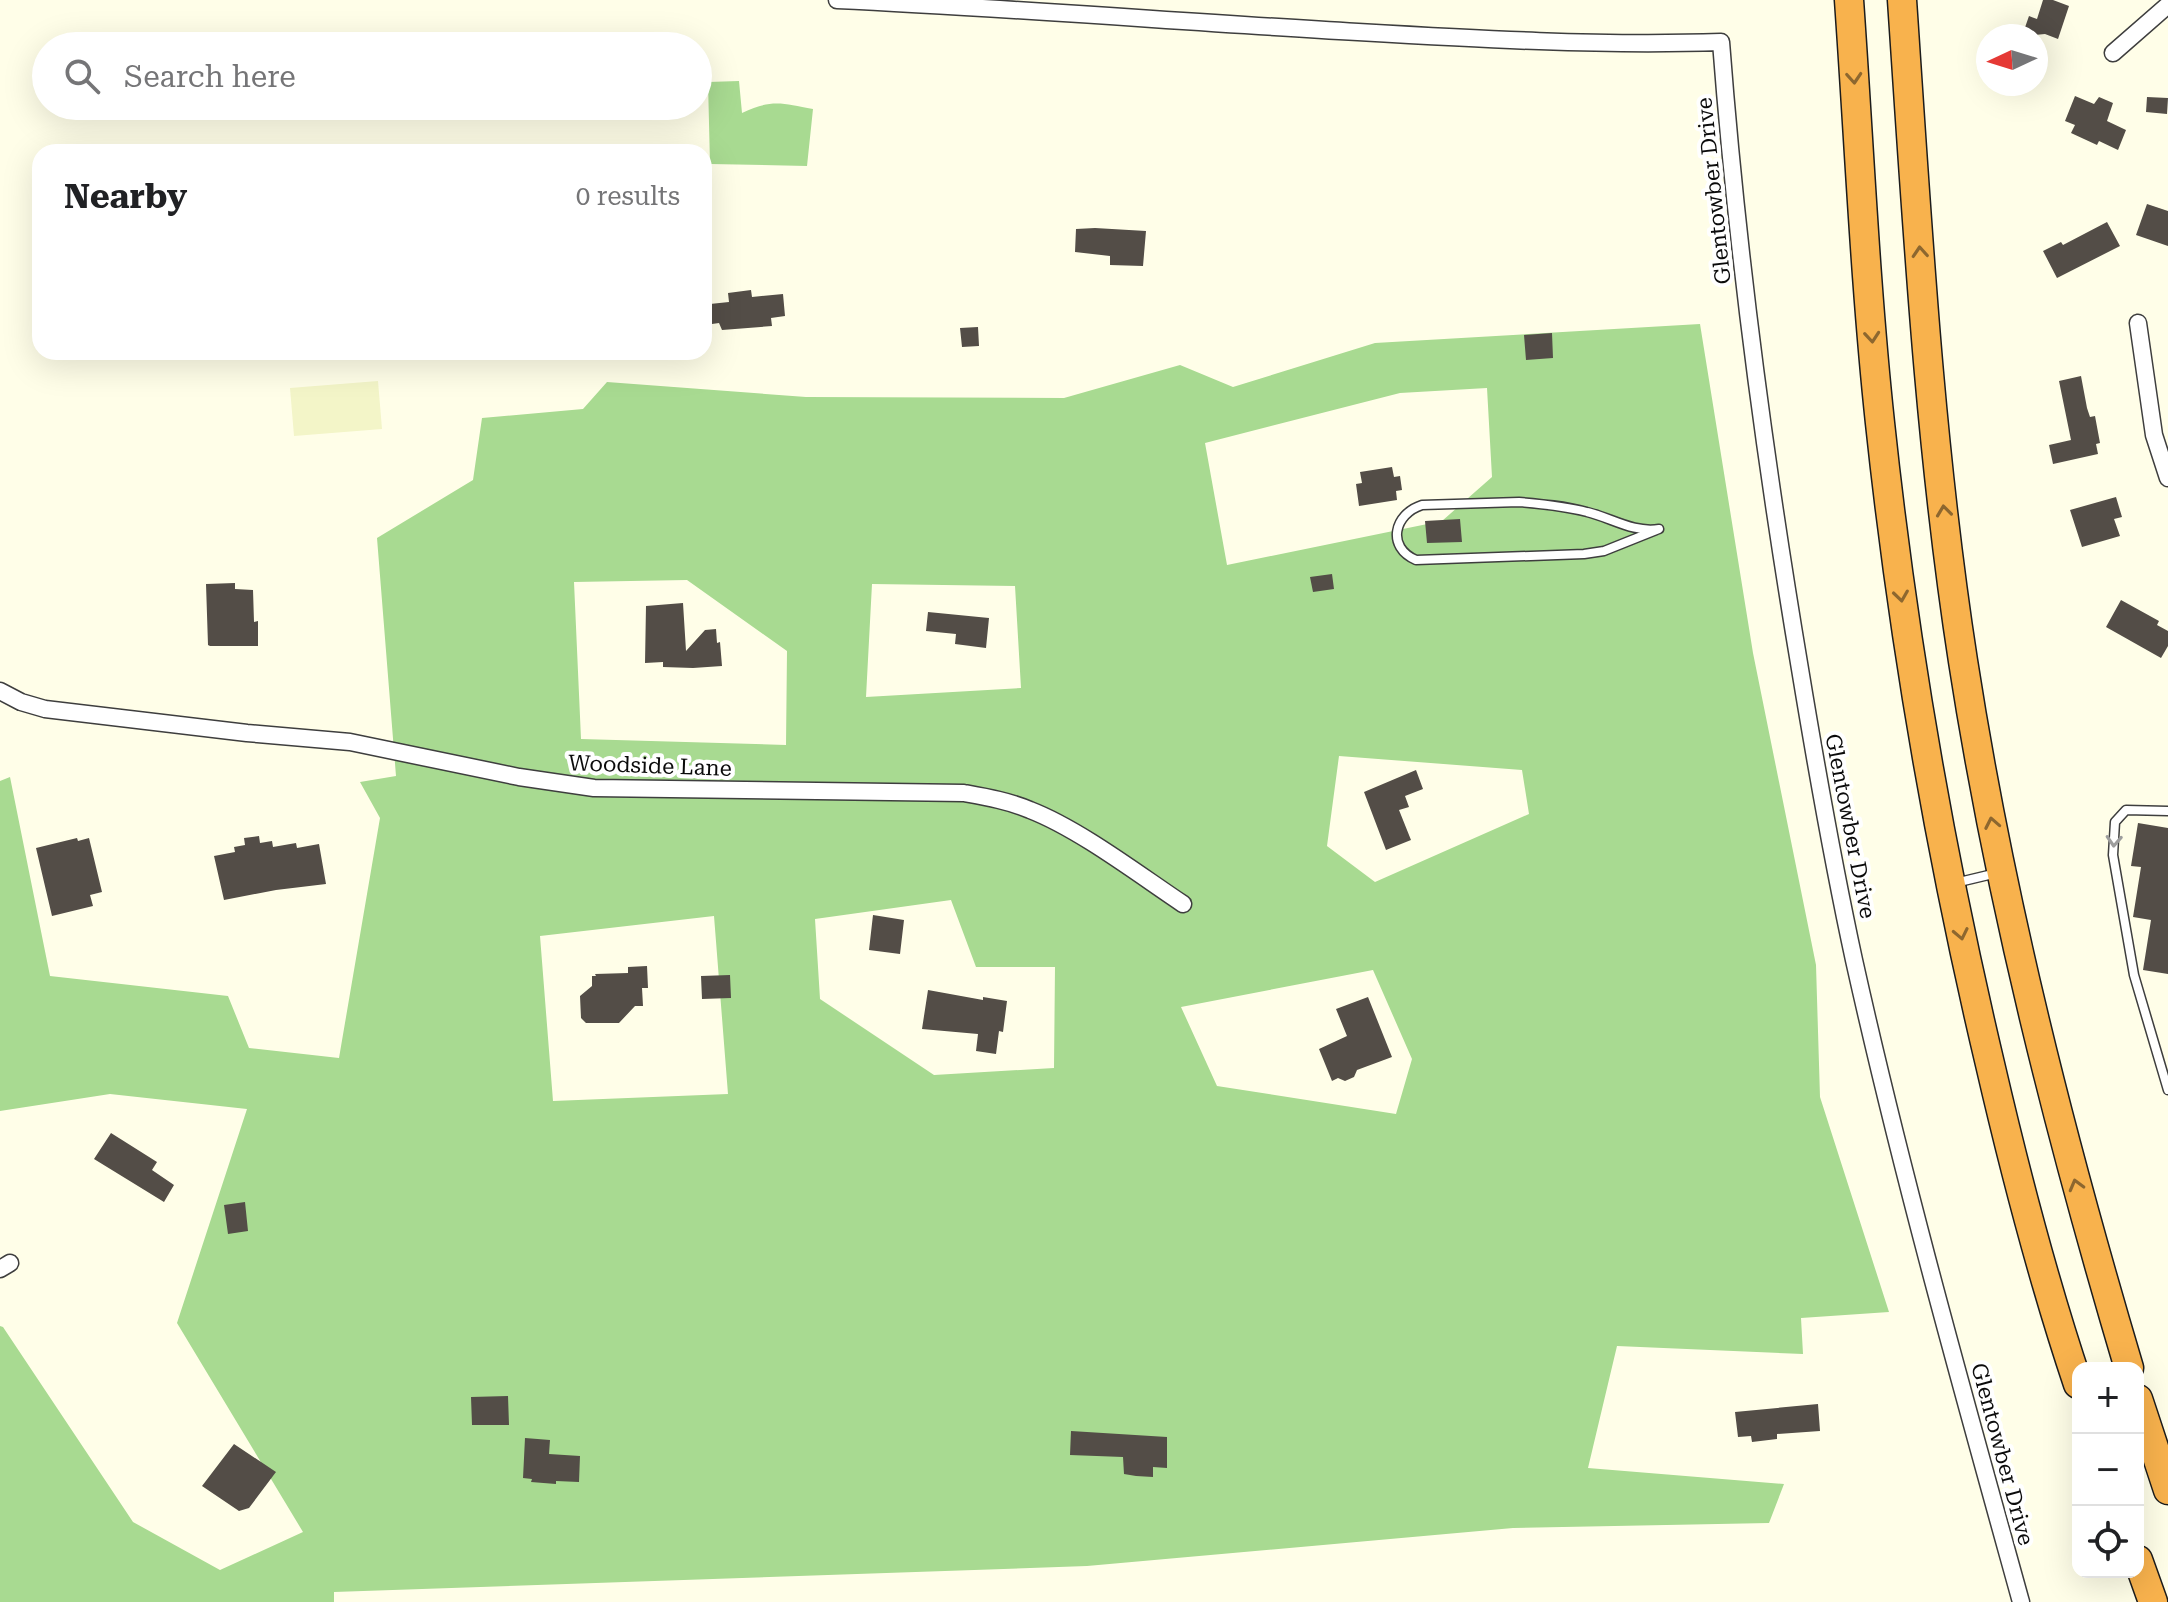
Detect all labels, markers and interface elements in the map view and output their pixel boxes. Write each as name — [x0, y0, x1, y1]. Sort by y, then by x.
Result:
north arrow — [1976, 24, 2048, 96]
search box — [32, 32, 712, 120]
icon: search — [60, 54, 104, 98]
text: Search here — [124, 59, 296, 94]
one-way arrow — [1845, 72, 1862, 85]
street label: Glentowber Drive — [1691, 96, 1736, 286]
text: Nearby — [64, 176, 187, 216]
text: 0 results — [576, 181, 680, 211]
one-way arrow — [1912, 245, 1929, 258]
one-way arrow — [1864, 331, 1881, 344]
one-way arrow — [1936, 504, 1953, 518]
one-way arrow — [1893, 589, 1910, 602]
street label: Glentowber Drive — [1820, 732, 1881, 921]
street label: Woodside Lane — [568, 750, 732, 781]
one-way arrow — [1984, 816, 2001, 830]
one-way arrow — [2106, 835, 2123, 848]
one-way arrow — [1952, 927, 1969, 941]
one-way arrow — [2069, 1179, 2085, 1193]
street label: Glentowber Drive — [1966, 1360, 2039, 1548]
map controls — [2072, 1362, 2144, 1578]
button: + — [2072, 1362, 2144, 1434]
button: − — [2072, 1434, 2144, 1506]
button: locate — [2072, 1506, 2144, 1578]

